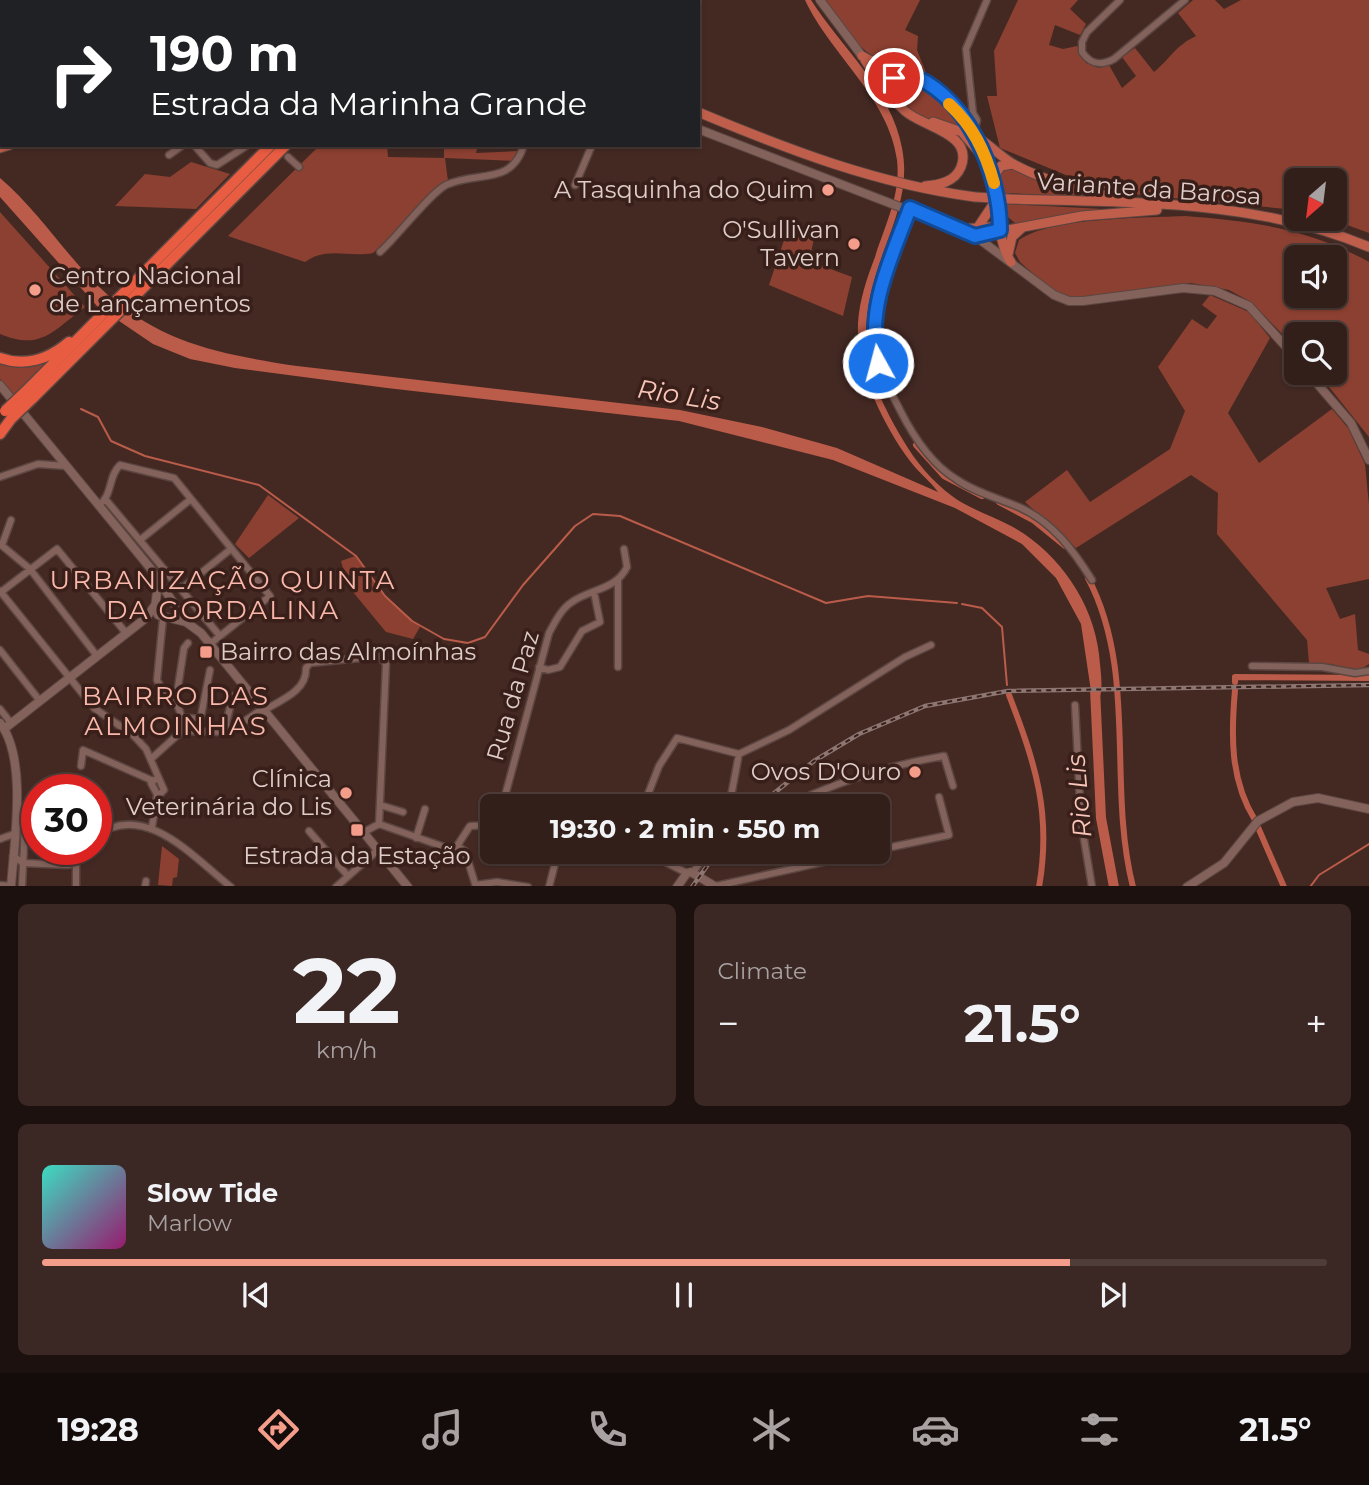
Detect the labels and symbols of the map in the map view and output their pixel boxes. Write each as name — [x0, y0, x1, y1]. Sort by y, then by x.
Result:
pin — [864, 48, 924, 108]
street label: Variante da Barosa — [1036, 166, 1262, 211]
north arrow — [1284, 168, 1348, 231]
place label: A Tasquinha do Quim — [554, 175, 814, 204]
marker: A Tasquinha do Quim — [820, 182, 836, 198]
place label: O'Sullivan Tavern — [722, 215, 840, 272]
marker: O'Sullivan Tavern — [846, 236, 862, 252]
place label: Centro Nacional de Lançamentos — [49, 261, 250, 318]
marker: Centro Nacional de Lançamentos — [27, 282, 43, 298]
position arrow — [841, 326, 915, 400]
water label: Rio Lis — [635, 373, 723, 417]
district label: URBANIZAÇÃO QUINTA DA GORDALINA — [50, 564, 396, 626]
street label: Rua da Paz — [480, 627, 545, 764]
place label: Bairro das Almoínhas — [220, 637, 476, 666]
marker: Bairro das Almoínhas — [198, 644, 214, 660]
district label: BAIRRO DAS ALMOINHAS — [82, 680, 270, 742]
water label: Rio Lis — [1059, 753, 1099, 839]
place label: Ovos D'Ouro — [751, 757, 901, 786]
place label: Clínica Veterinária do Lis — [126, 764, 332, 821]
marker: Ovos D'Ouro — [907, 764, 923, 780]
speed limit sign: 30 — [21, 774, 112, 865]
marker: Clínica Veterinária do Lis — [338, 785, 354, 801]
marker: Estrada da Estação — [349, 822, 365, 838]
place label: Estrada da Estação — [243, 841, 471, 870]

